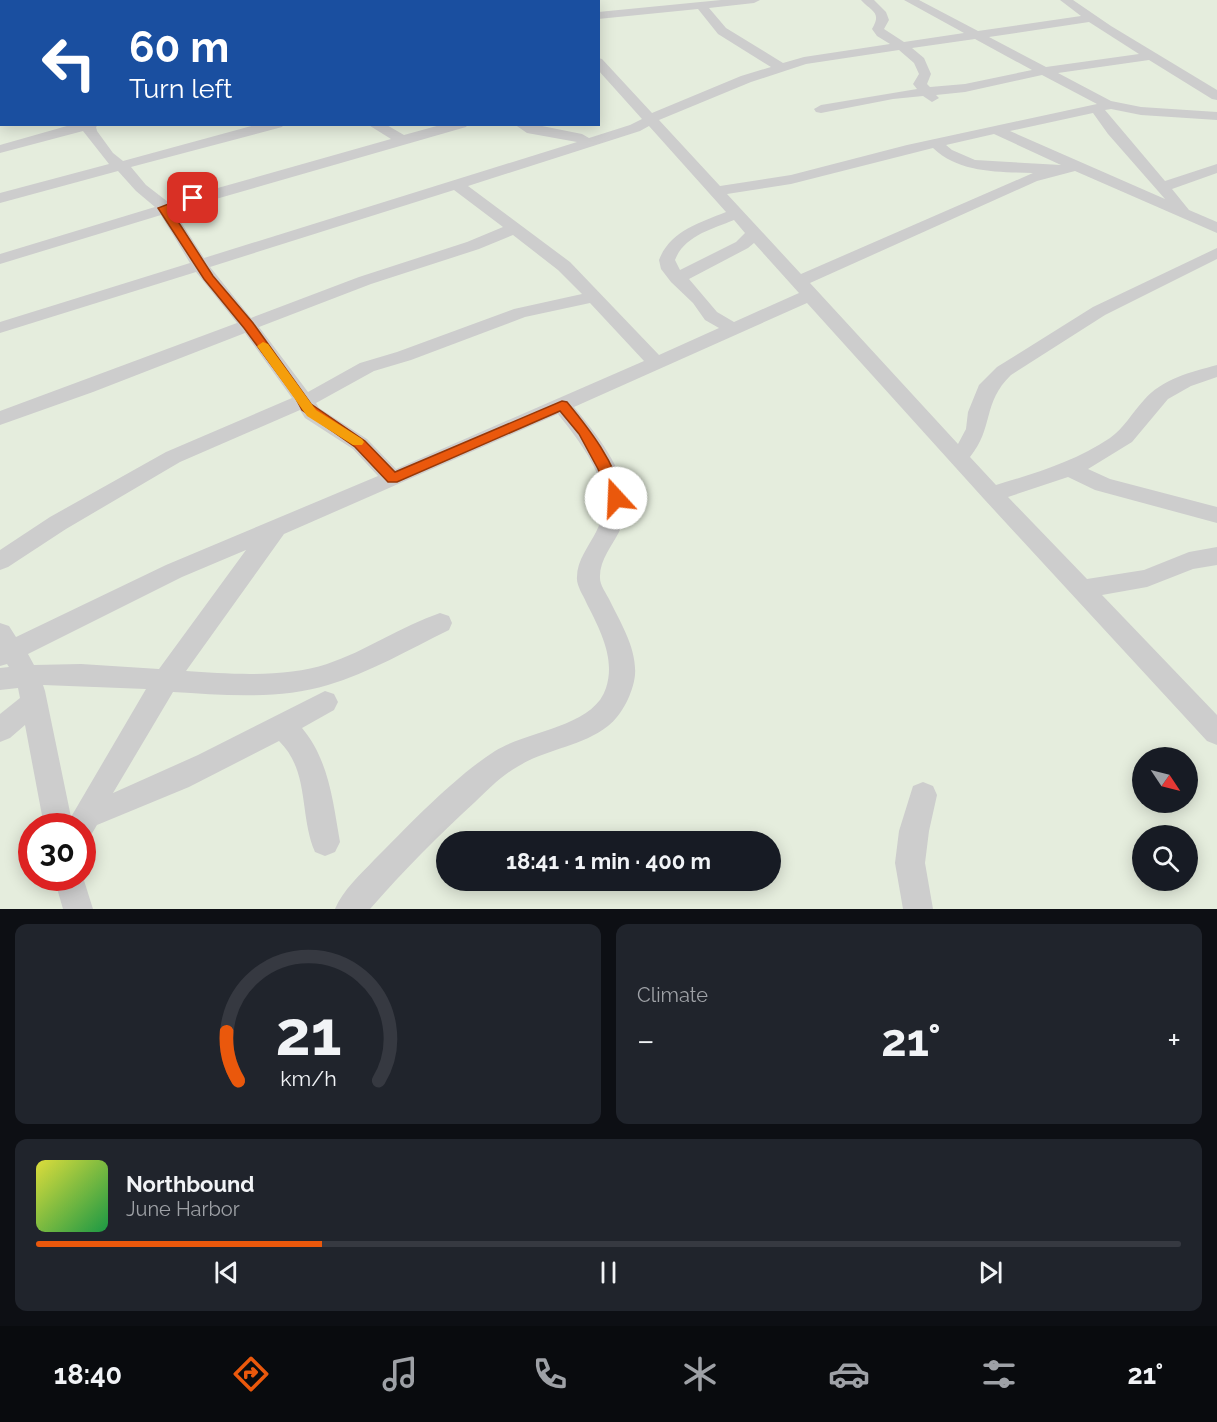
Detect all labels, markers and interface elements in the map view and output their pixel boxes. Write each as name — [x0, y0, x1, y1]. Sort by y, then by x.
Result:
text: 60 m — [129, 23, 229, 72]
icon: left — [30, 24, 108, 102]
text: Turn left — [129, 73, 232, 104]
pin — [167, 172, 218, 223]
icon: arrive — [176, 181, 209, 214]
position arrow — [584, 466, 648, 530]
north arrow — [1132, 747, 1198, 813]
map controls — [1132, 747, 1198, 891]
speed limit sign: 30 — [18, 813, 96, 891]
button: search — [1132, 825, 1198, 891]
text: 18:41 · 1 min · 400 m — [506, 848, 711, 874]
text: Climate — [637, 983, 708, 1007]
text: 21 — [275, 996, 341, 1070]
text: 21° — [881, 1014, 941, 1067]
text: − — [637, 1021, 655, 1060]
text: + — [1167, 1021, 1181, 1060]
text: km/h — [280, 1066, 336, 1091]
text: Northbound — [126, 1171, 255, 1197]
text: June Harbor — [126, 1197, 240, 1221]
icon: previous — [210, 1256, 243, 1289]
icon: pause — [592, 1256, 625, 1289]
icon: next — [974, 1256, 1007, 1289]
icon: directions — [230, 1353, 272, 1395]
icon: music — [379, 1353, 421, 1395]
icon: phone — [529, 1353, 571, 1395]
icon: climate — [679, 1353, 721, 1395]
icon: car — [828, 1353, 870, 1395]
icon: filters — [978, 1353, 1020, 1395]
text: 18:40 — [54, 1359, 122, 1390]
text: 21° — [1128, 1359, 1163, 1390]

